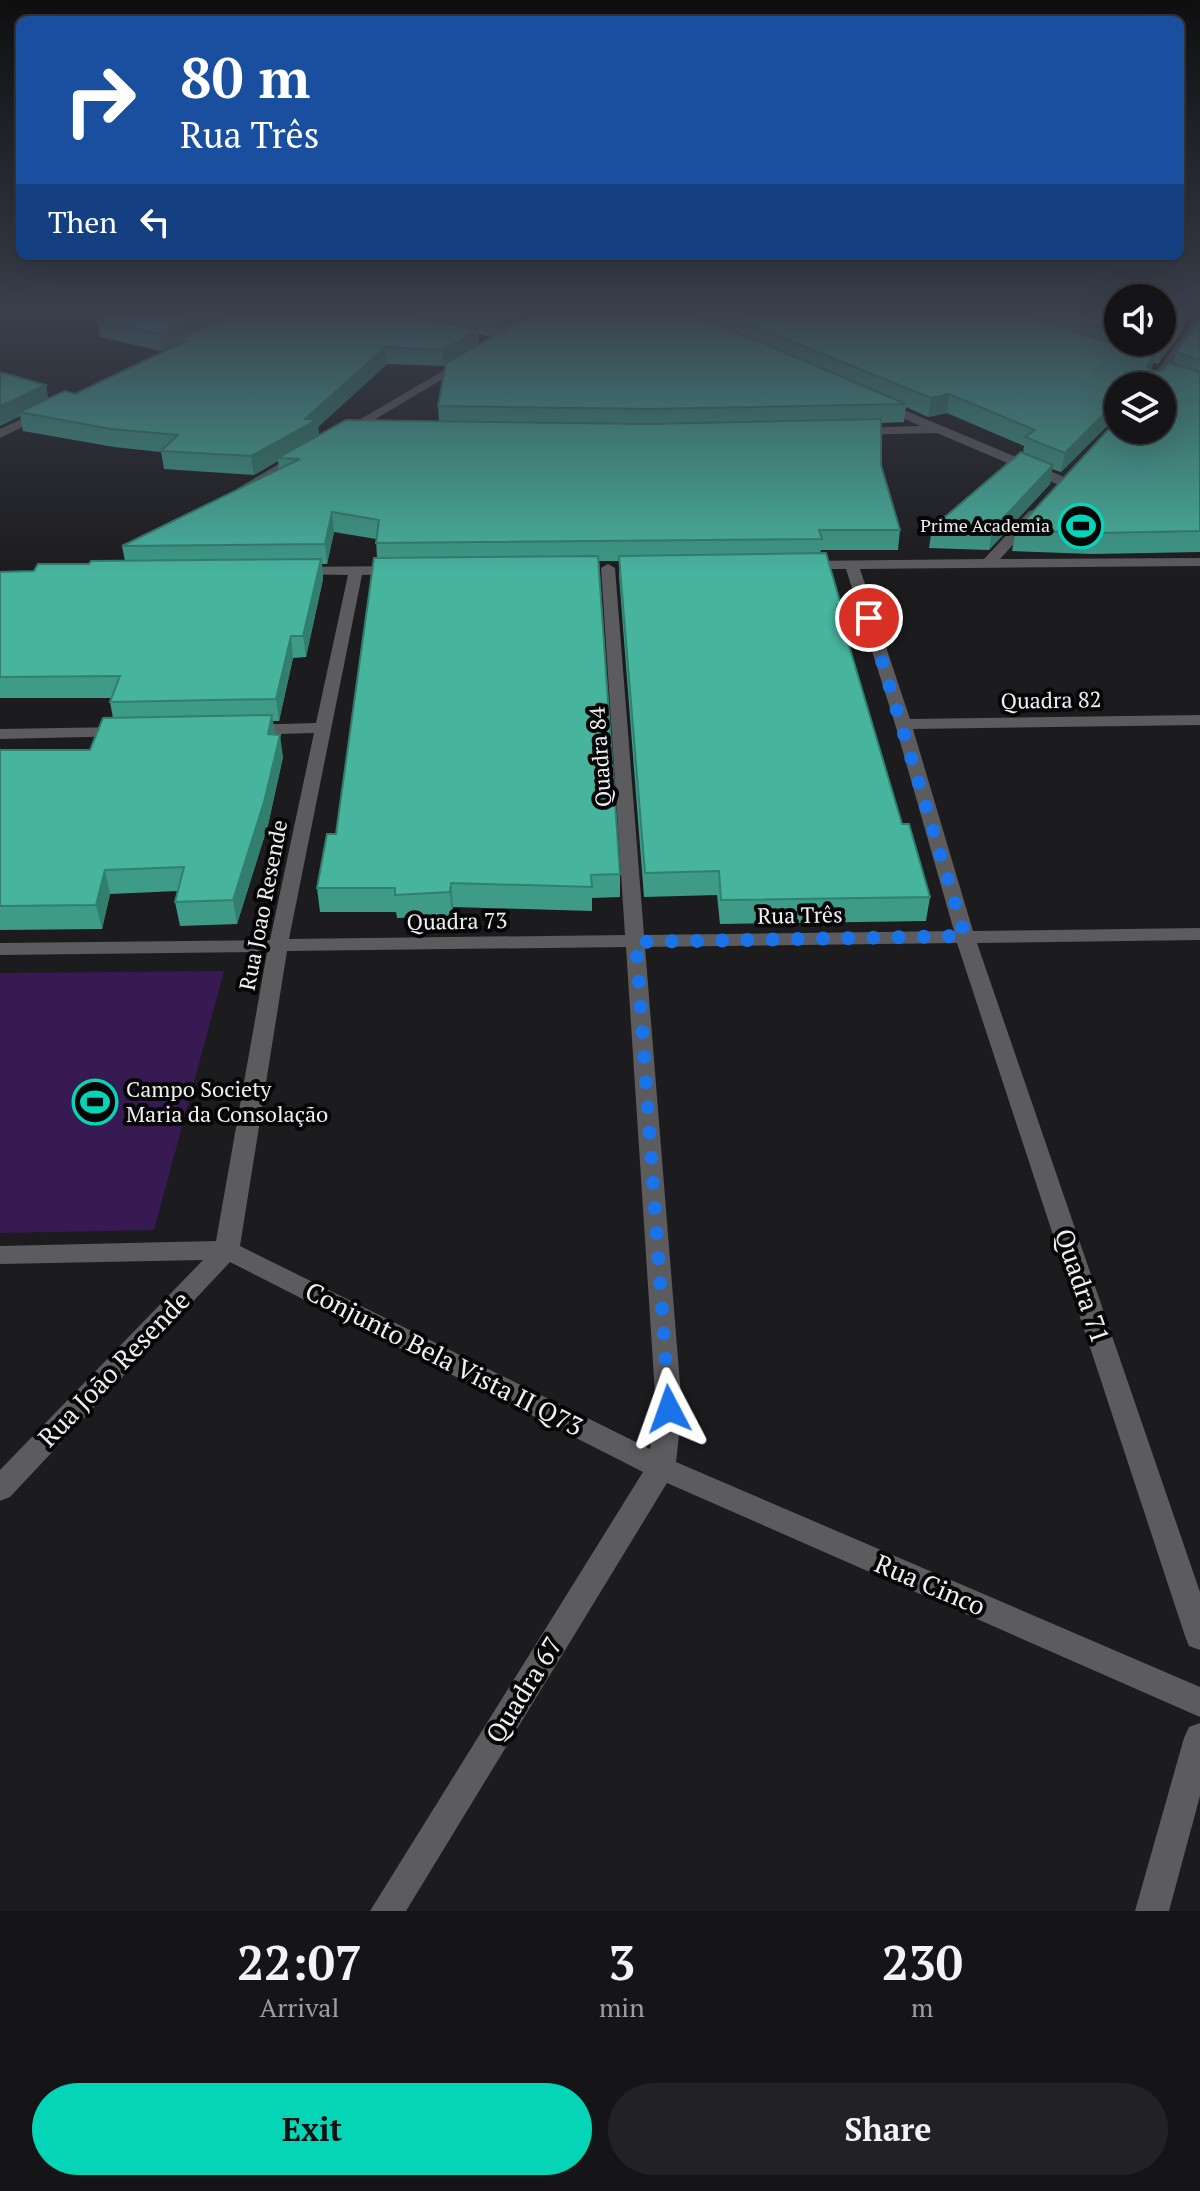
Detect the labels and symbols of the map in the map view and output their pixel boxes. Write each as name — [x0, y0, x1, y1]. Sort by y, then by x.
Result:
sports icon: Prime Academia — [1057, 502, 1105, 550]
place label: Prime Academia — [920, 513, 1050, 537]
pin — [835, 584, 903, 652]
street label: Quadra 82 — [1000, 684, 1102, 715]
street label: Quadra 84 — [582, 706, 617, 808]
street label: Rua Joao Resende — [232, 817, 293, 993]
street label: Rua Três — [757, 899, 843, 930]
street label: Quadra 73 — [406, 905, 508, 936]
place label: Campo Society Maria da Consolação — [126, 1074, 328, 1128]
sports icon: Campo Society Maria da Consolação — [71, 1078, 119, 1126]
street label: Quadra 71 — [1048, 1224, 1118, 1347]
street label: Conjunto Bela Vista II Q73 — [300, 1273, 589, 1443]
street label: Rua João Resende — [30, 1283, 197, 1454]
position arrow — [627, 1367, 711, 1451]
street label: Rua Cinco — [870, 1546, 991, 1623]
street label: Quadra 67 — [477, 1630, 569, 1749]

